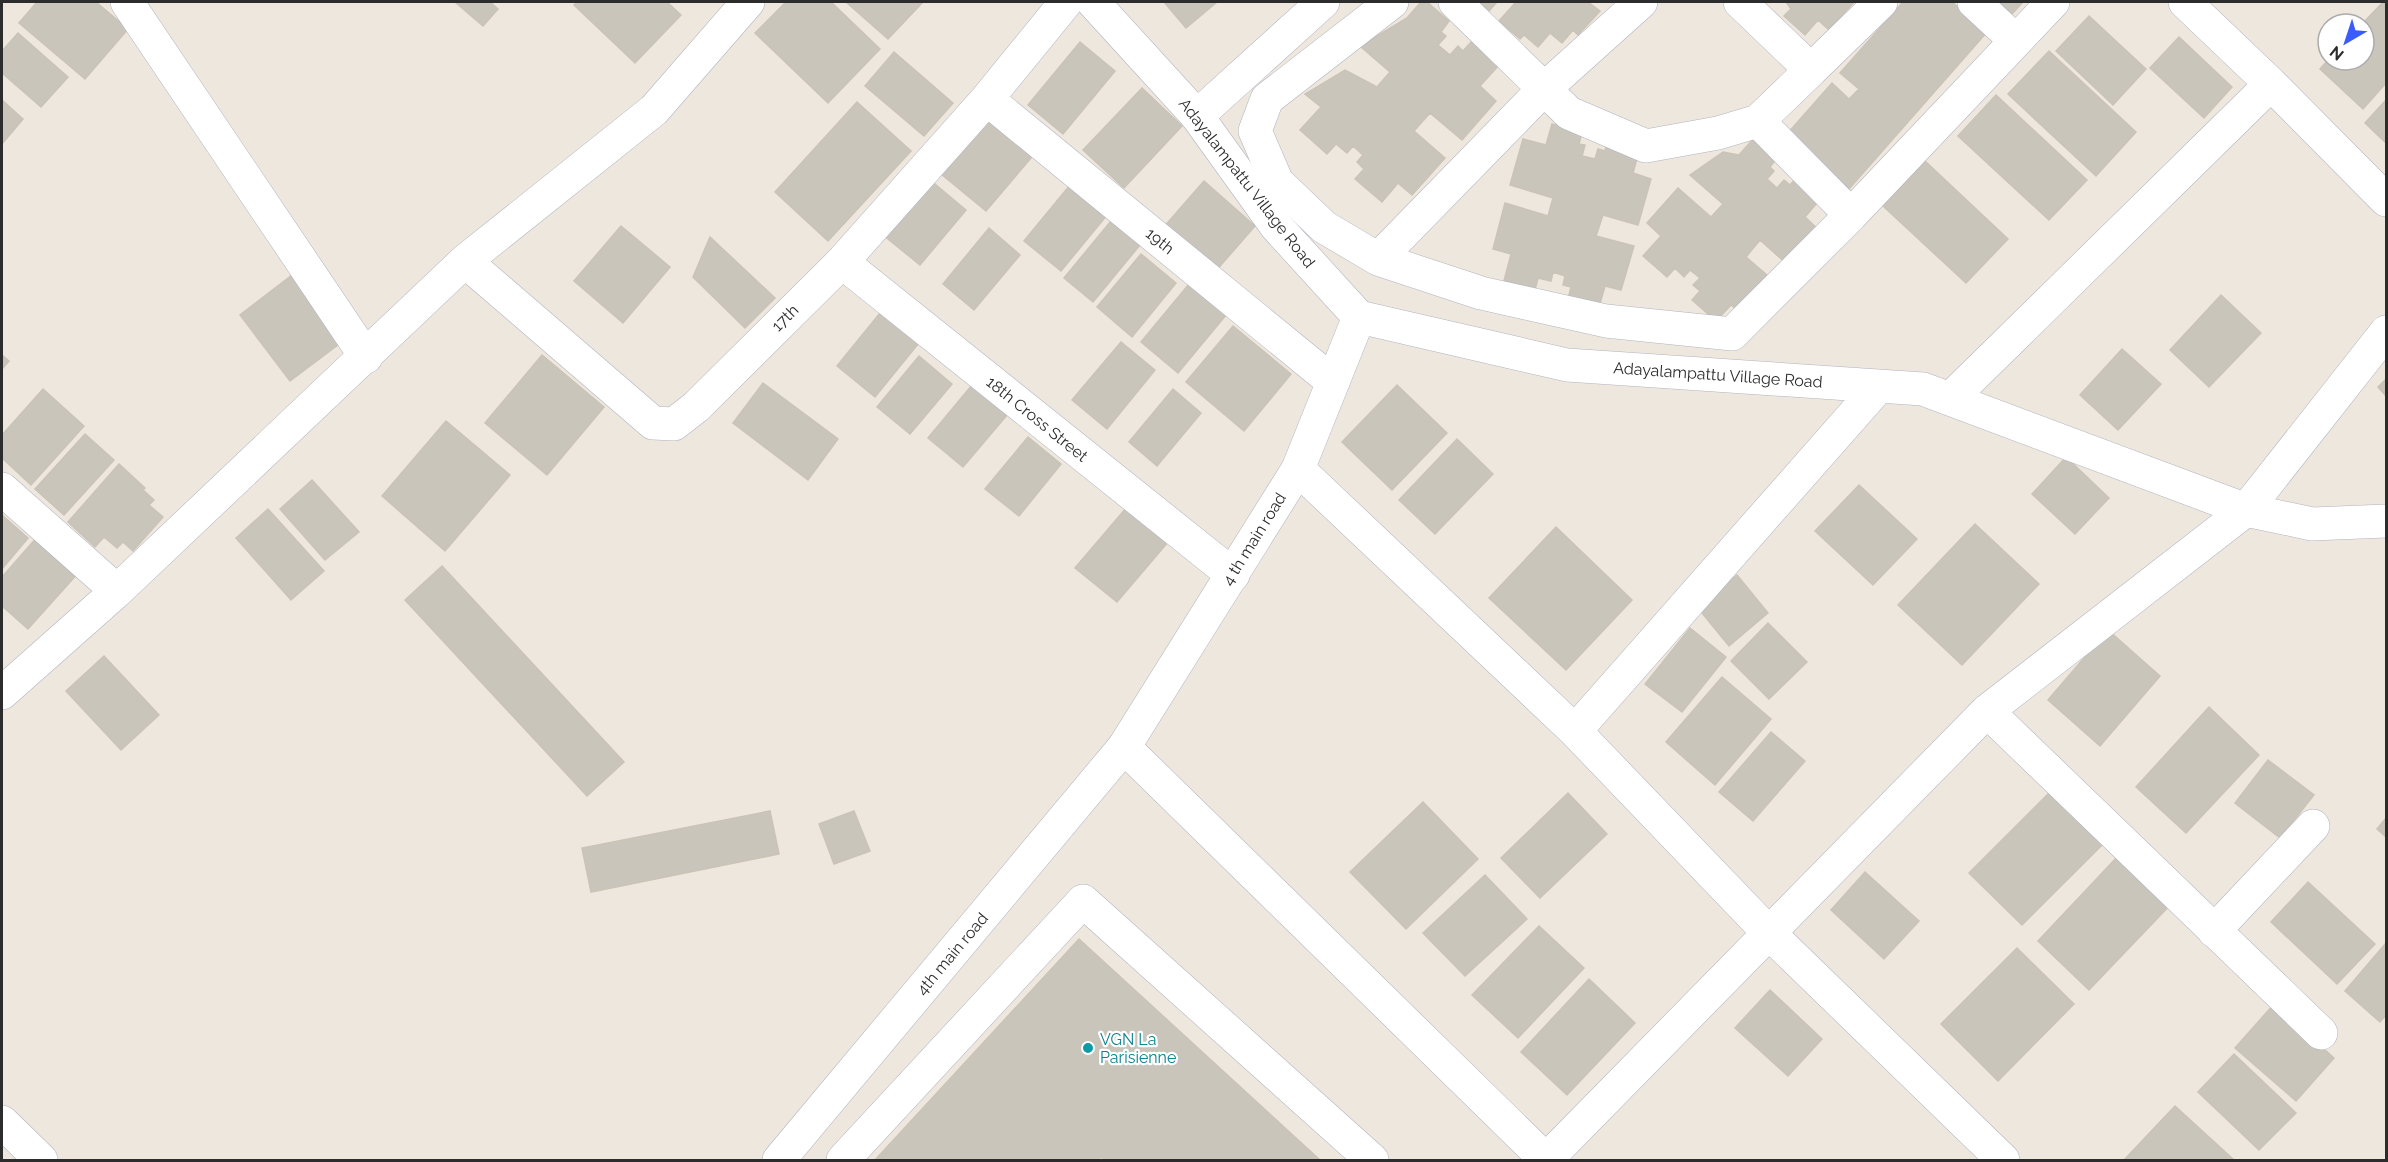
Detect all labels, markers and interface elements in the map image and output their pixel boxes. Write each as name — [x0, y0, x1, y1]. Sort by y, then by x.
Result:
north arrow — [2316, 12, 2376, 72]
text: N — [2326, 42, 2348, 64]
street label: Adayalampattu Village Road — [1175, 95, 1319, 272]
street label: 19th — [1142, 224, 1178, 258]
street label: 17th — [768, 301, 802, 335]
street label: Adayalampattu Village Road — [1613, 358, 1823, 392]
street label: 18th Cross Street — [983, 372, 1092, 466]
street label: 4 th main road — [1218, 489, 1290, 589]
street label: 4th main road — [912, 909, 992, 999]
place label: VGN La Parisienne — [1100, 1030, 1176, 1067]
marker: VGN La Parisienne — [1081, 1041, 1095, 1055]

